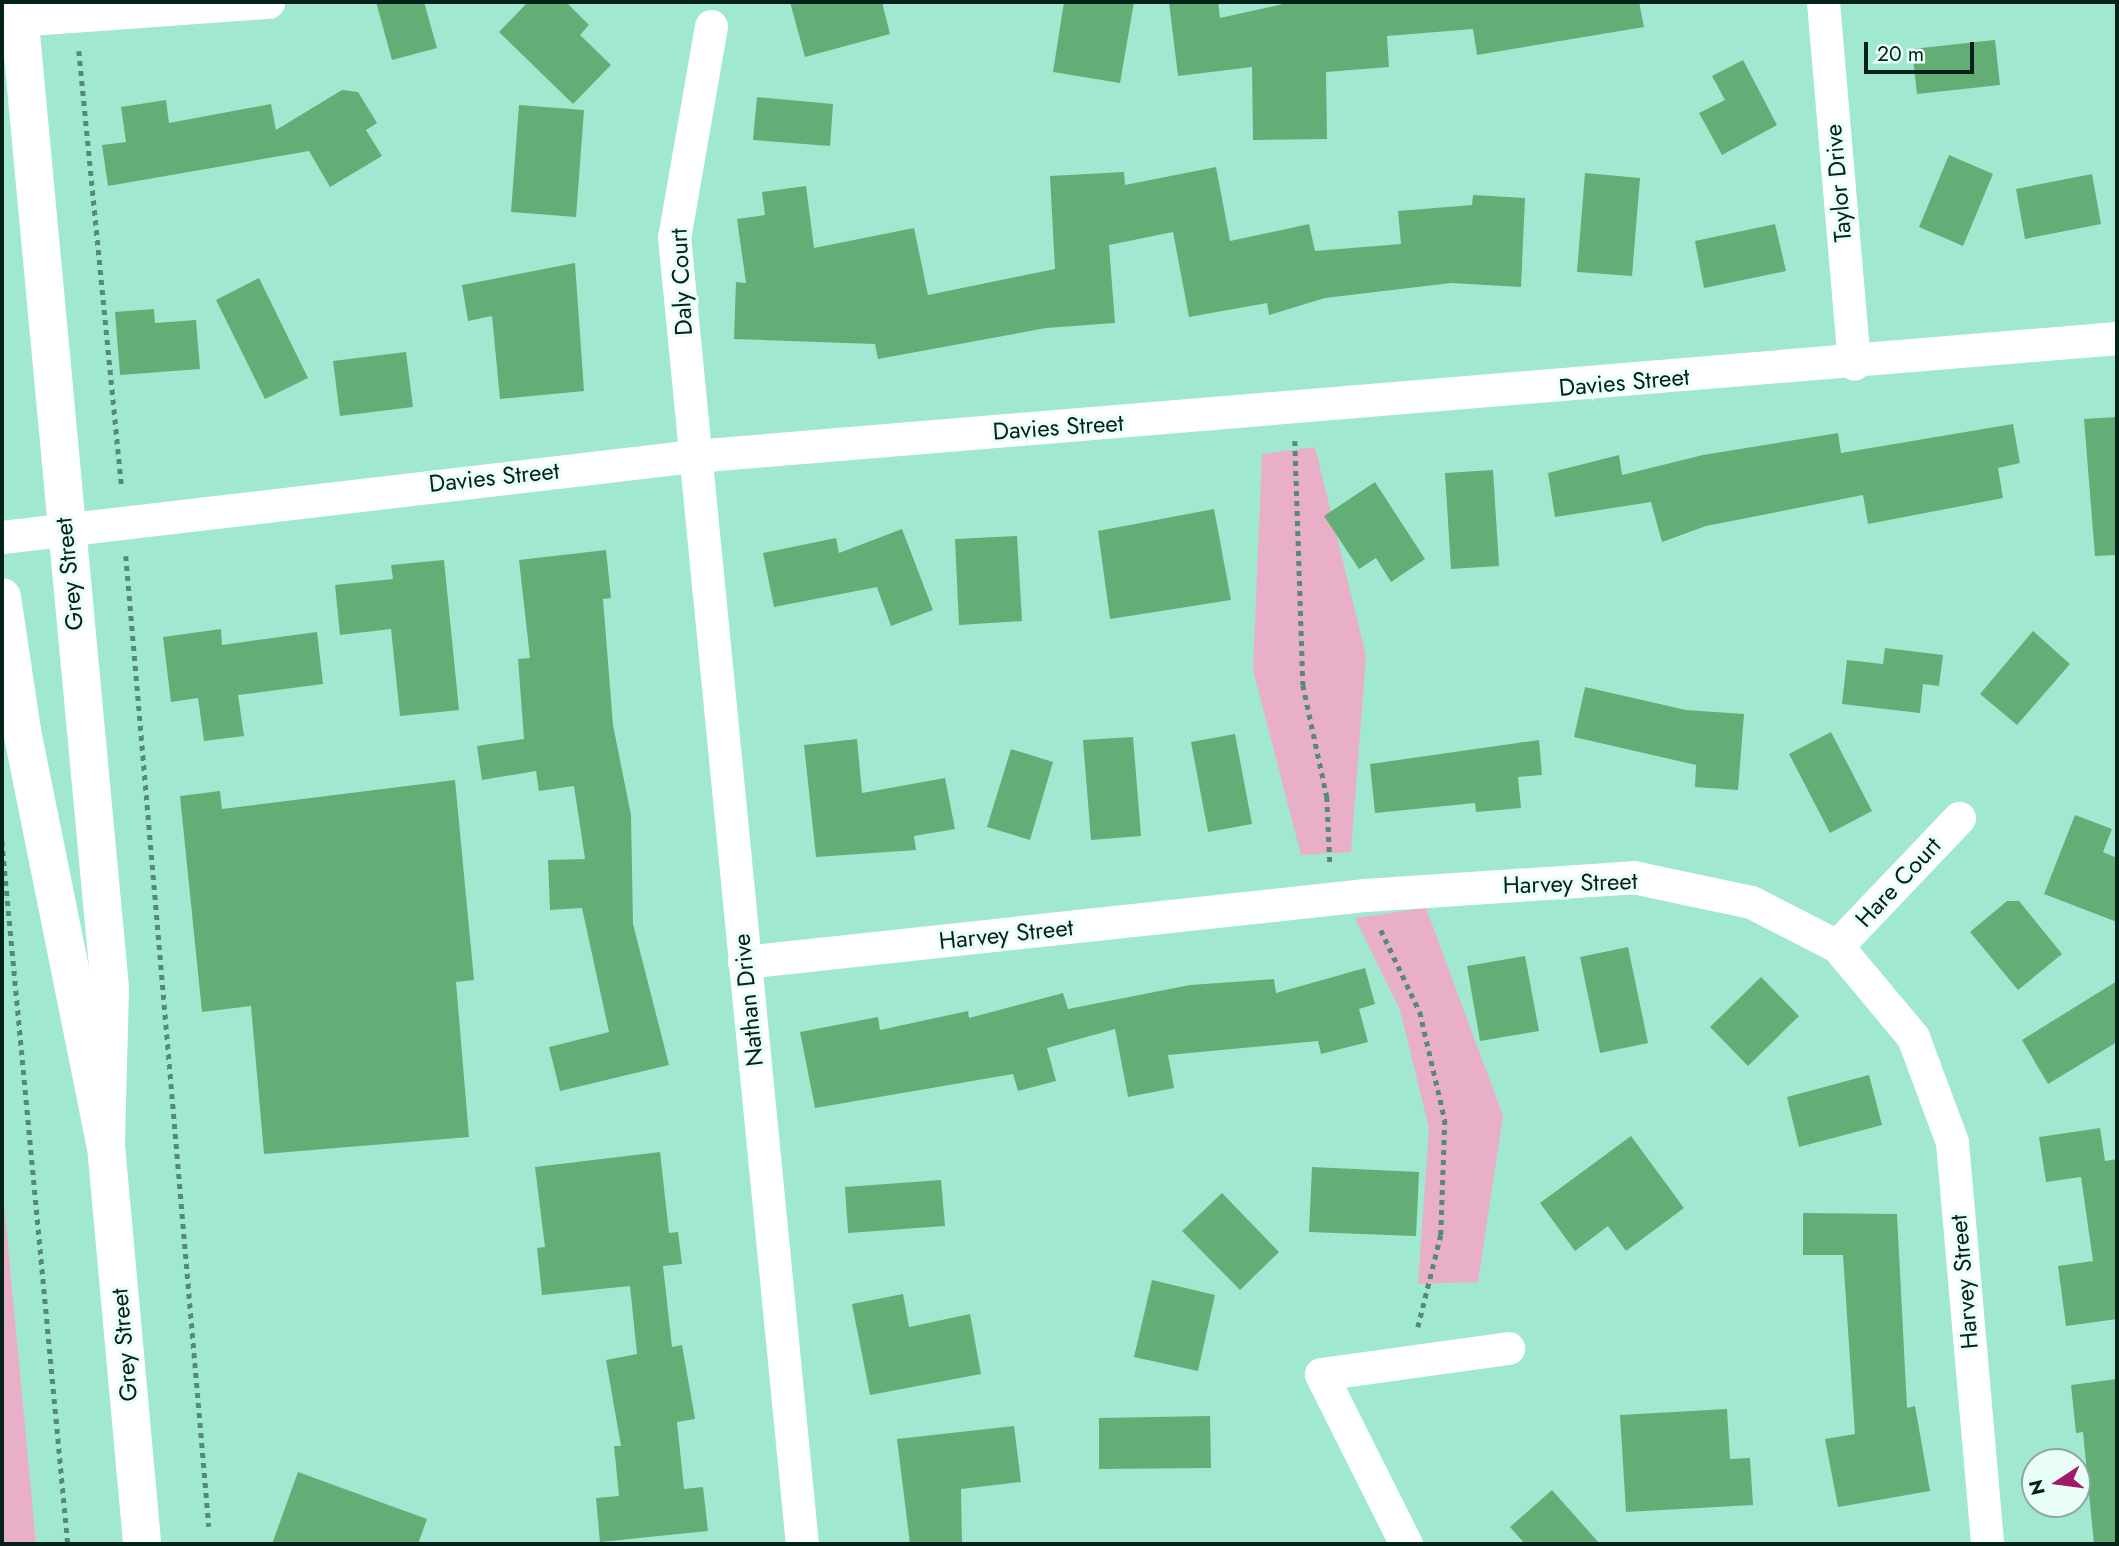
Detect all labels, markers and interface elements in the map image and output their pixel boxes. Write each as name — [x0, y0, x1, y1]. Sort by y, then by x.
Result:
scale bar — [1867, 28, 1977, 72]
text: 20 m — [1877, 39, 1924, 69]
street label: Taylor Drive — [1819, 123, 1857, 243]
street label: Daly Court — [664, 228, 698, 336]
street label: Davies Street — [1557, 362, 1691, 402]
street label: Davies Street — [992, 408, 1124, 446]
street label: Davies Street — [427, 456, 561, 498]
street label: Grey Street — [49, 516, 89, 632]
street label: Hare Court — [1849, 831, 1947, 933]
street label: Harvey Street — [1502, 866, 1638, 900]
street label: Harvey Street — [937, 913, 1075, 955]
street label: Nathan Drive — [727, 932, 769, 1068]
street label: Harvey Street — [1944, 1214, 1984, 1350]
street label: Grey Street — [105, 1287, 143, 1403]
north arrow — [2021, 1448, 2091, 1518]
text: N — [2022, 1477, 2052, 1498]

